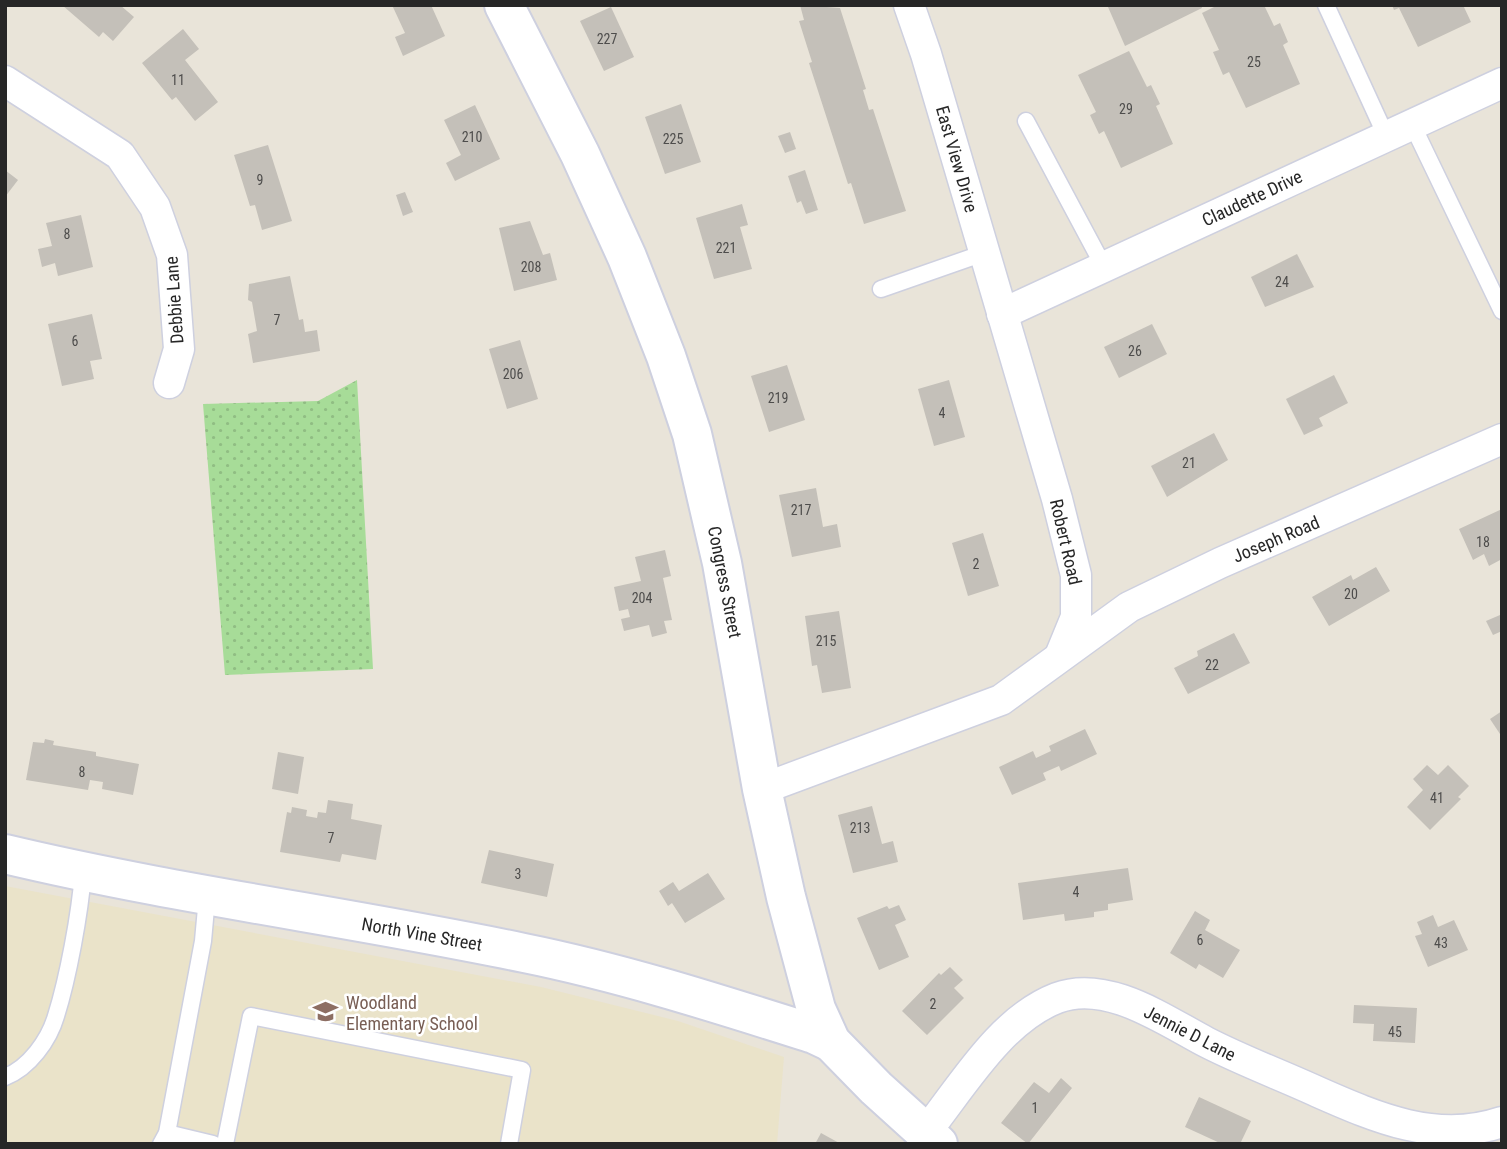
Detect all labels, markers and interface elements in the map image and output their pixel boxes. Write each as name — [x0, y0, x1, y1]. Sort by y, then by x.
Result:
house number: 227 — [597, 31, 617, 47]
house number: 25 — [1247, 54, 1261, 70]
house number: 11 — [171, 72, 185, 88]
house number: 29 — [1119, 101, 1133, 117]
street label: East View Drive — [932, 103, 982, 215]
house number: 210 — [462, 129, 482, 145]
house number: 225 — [663, 131, 683, 147]
street label: Claudette Drive — [1199, 166, 1305, 230]
house number: 9 — [257, 172, 263, 188]
house number: 8 — [64, 226, 71, 242]
house number: 221 — [716, 240, 736, 256]
street label: Debbie Lane — [160, 256, 188, 344]
house number: 208 — [521, 259, 541, 275]
house number: 24 — [1275, 274, 1289, 290]
house number: 7 — [274, 312, 281, 328]
house number: 6 — [72, 333, 79, 349]
house number: 26 — [1128, 343, 1142, 359]
house number: 206 — [503, 366, 523, 382]
house number: 219 — [768, 390, 788, 406]
house number: 4 — [939, 405, 946, 421]
house number: 21 — [1182, 455, 1196, 471]
street label: Robert Road — [1046, 497, 1086, 587]
house number: 217 — [791, 502, 811, 518]
street label: Joseph Road — [1229, 511, 1323, 567]
street label: Congress Street — [704, 524, 746, 640]
house number: 18 — [1476, 534, 1490, 550]
house number: 2 — [973, 556, 980, 572]
house number: 20 — [1344, 586, 1358, 602]
house number: 204 — [632, 590, 652, 606]
house number: 215 — [816, 633, 836, 649]
house number: 22 — [1205, 657, 1219, 673]
house number: 8 — [79, 764, 86, 780]
house number: 41 — [1430, 790, 1444, 806]
house number: 213 — [850, 820, 870, 836]
house number: 7 — [328, 830, 335, 846]
house number: 3 — [515, 866, 521, 882]
house number: 4 — [1073, 884, 1080, 900]
street label: North Vine Street — [360, 913, 484, 955]
house number: 6 — [1197, 932, 1204, 948]
house number: 43 — [1434, 935, 1448, 951]
place label: Woodland Elementary School — [346, 992, 478, 1034]
house number: 2 — [930, 996, 937, 1012]
school or university icon: Woodland Elementary School — [312, 998, 340, 1026]
street label: Jennie D Lane — [1141, 1001, 1239, 1065]
house number: 45 — [1388, 1024, 1402, 1040]
house number: 1 — [1032, 1100, 1038, 1116]

